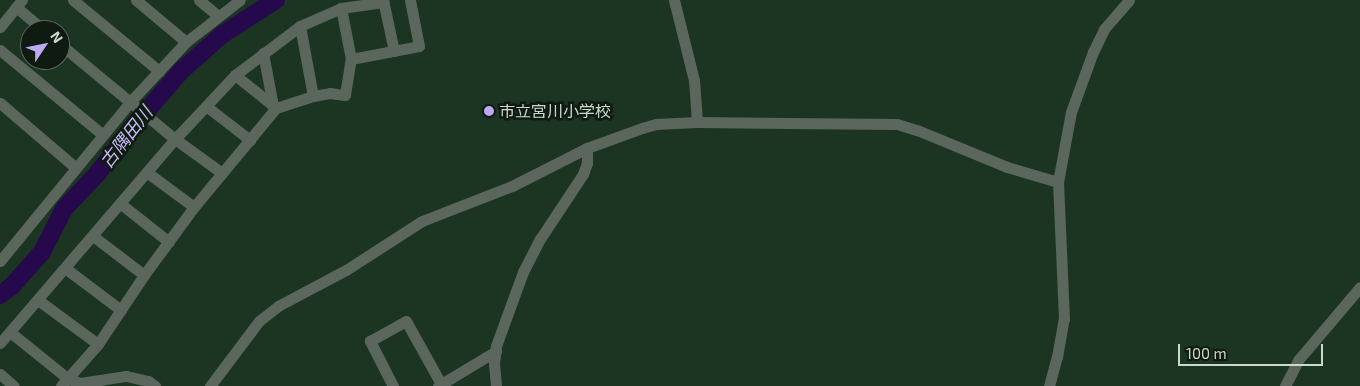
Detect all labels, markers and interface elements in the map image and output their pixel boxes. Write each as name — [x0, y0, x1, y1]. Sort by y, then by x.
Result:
north arrow — [20, 20, 70, 70]
text: N — [47, 28, 67, 46]
place label: 市立宮川小学校 — [499, 101, 611, 121]
water label: 古隅田川 — [95, 102, 157, 172]
marker: 市立宮川小学校 — [483, 105, 495, 117]
scale bar — [1180, 334, 1325, 366]
text: 100 m — [1186, 344, 1227, 362]

